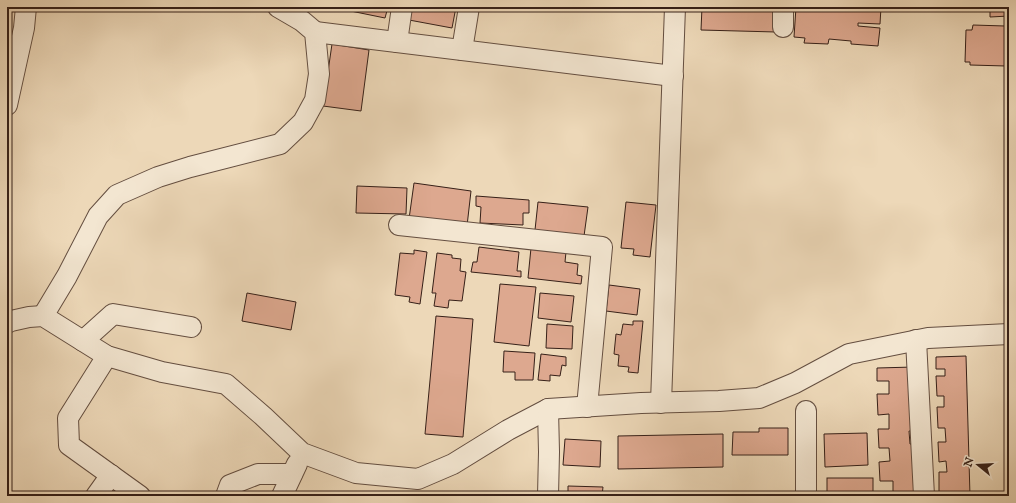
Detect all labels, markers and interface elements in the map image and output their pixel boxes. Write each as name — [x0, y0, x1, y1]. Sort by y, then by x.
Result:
north arrow — [958, 445, 998, 485]
text: N — [961, 455, 978, 470]

